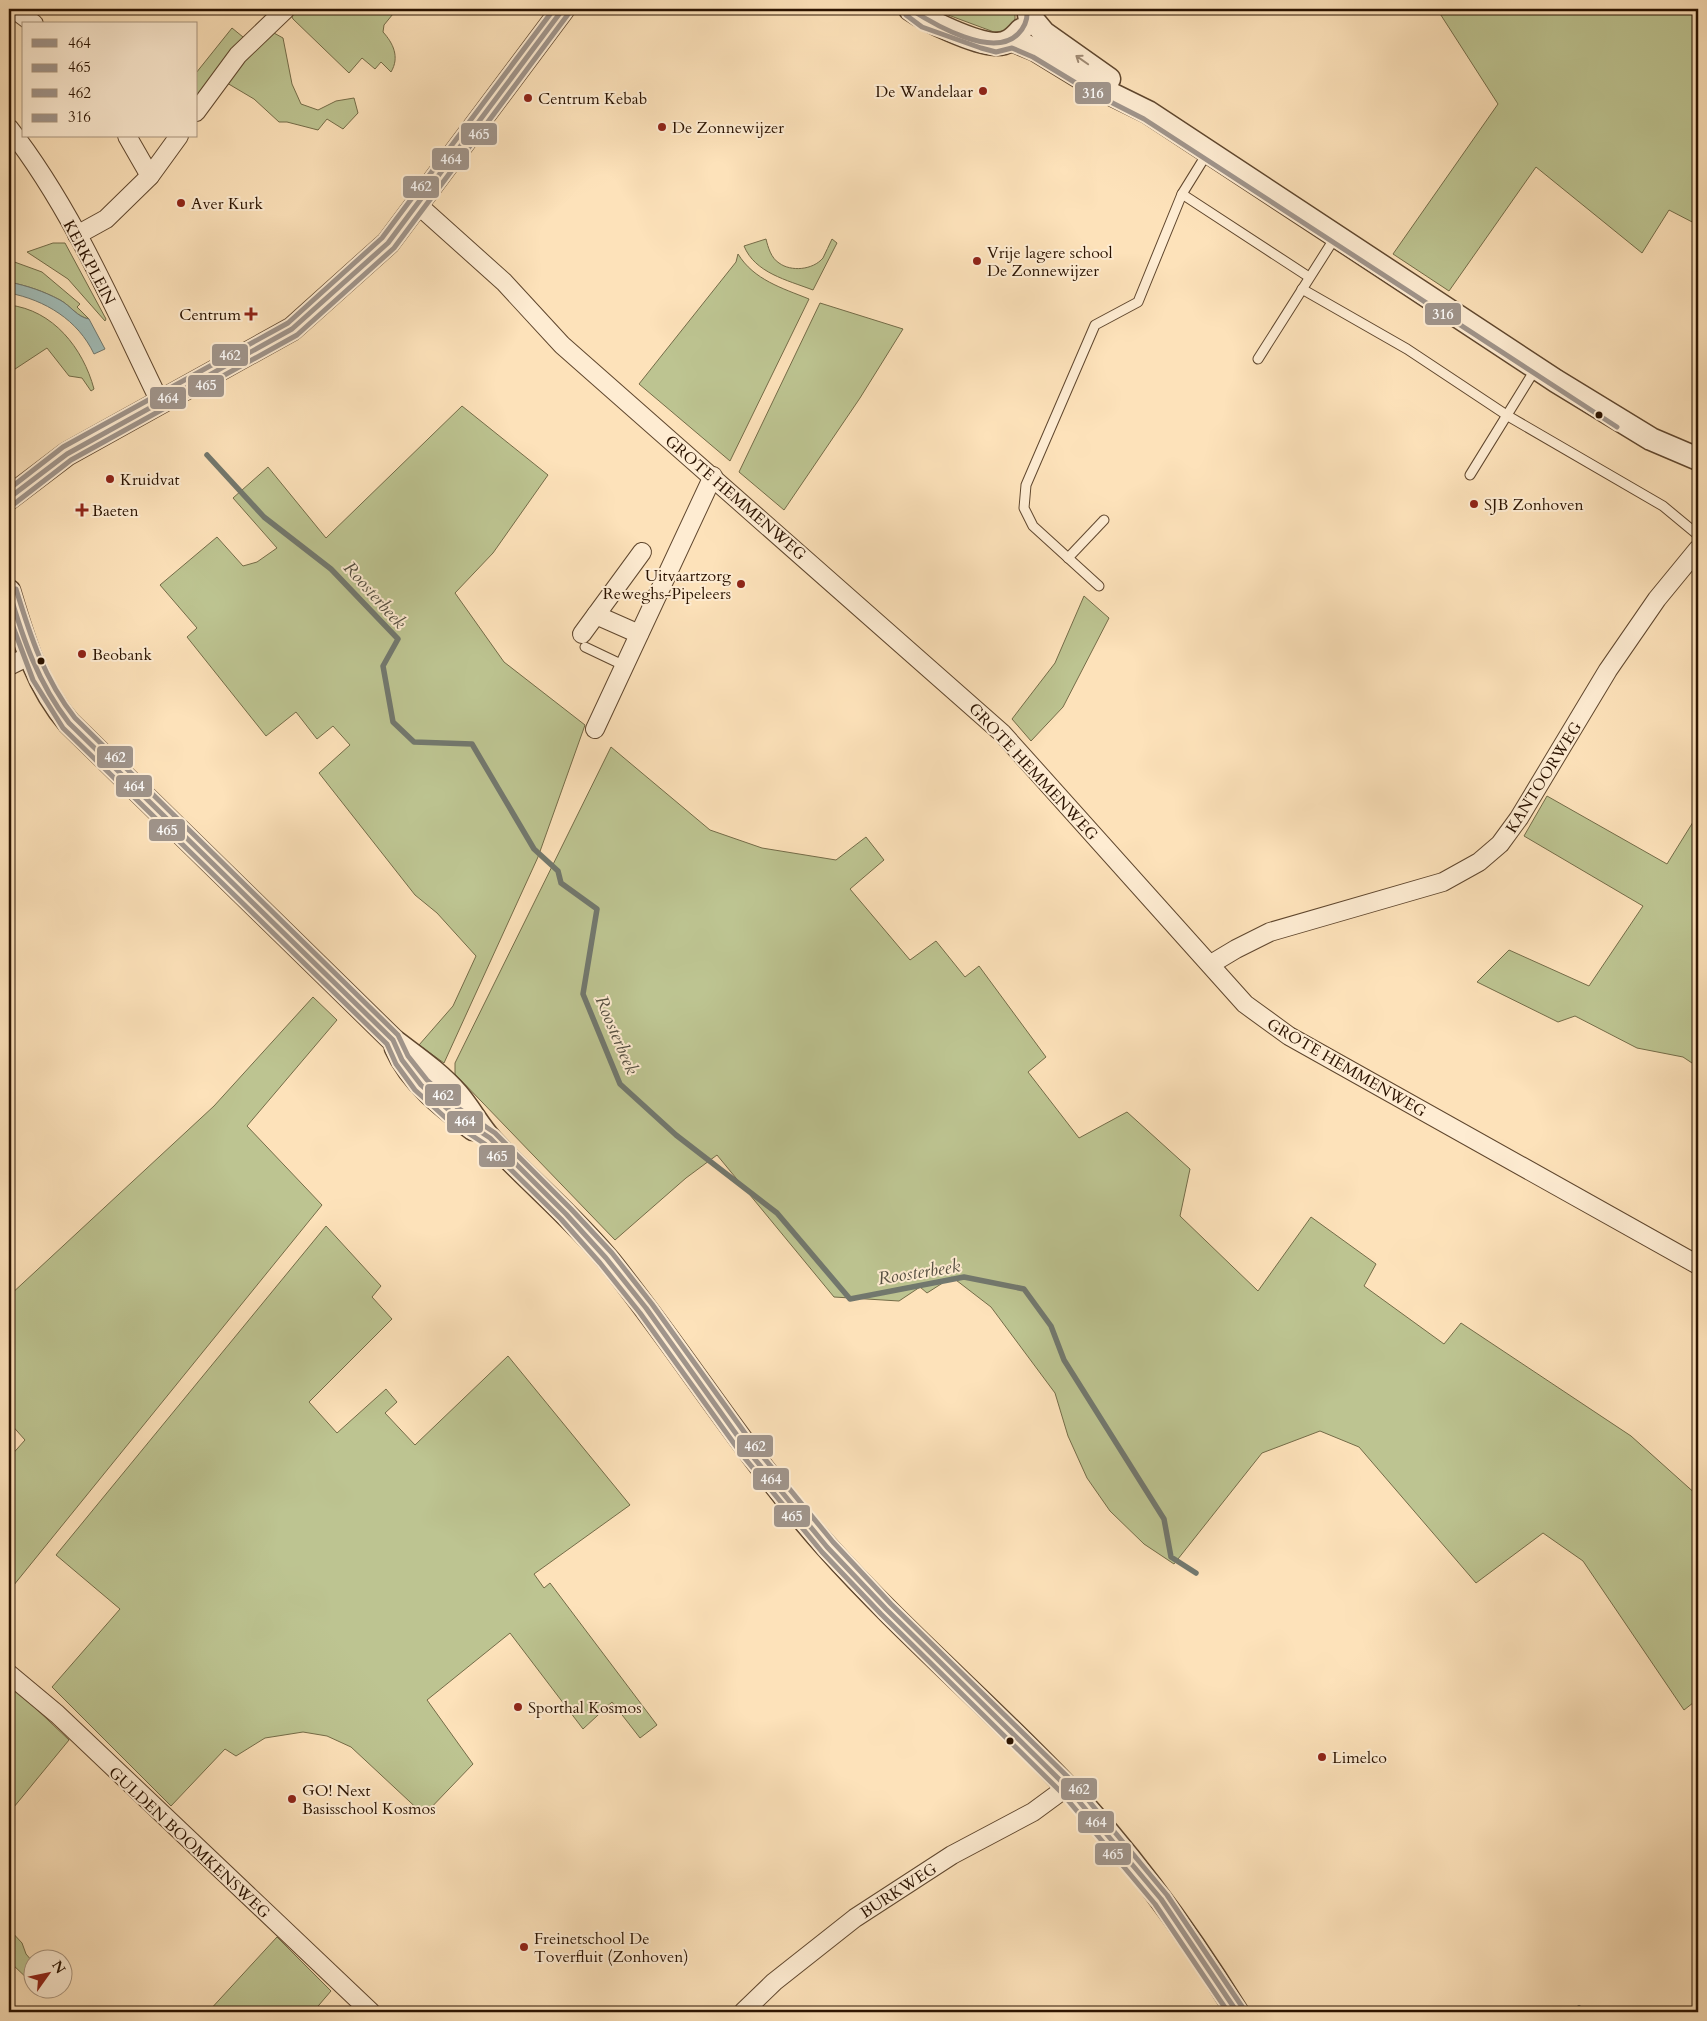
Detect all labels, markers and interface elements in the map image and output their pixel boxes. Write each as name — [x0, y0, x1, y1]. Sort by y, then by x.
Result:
legend — [22, 22, 198, 138]
text: 464 — [68, 33, 91, 53]
one-way arrow — [1076, 55, 1090, 65]
text: 465 — [68, 57, 91, 77]
place label: De Wandelaar — [875, 81, 973, 103]
line badge: 316 — [1074, 81, 1112, 105]
text: 462 — [68, 83, 91, 103]
text: 316 — [1082, 84, 1104, 103]
marker: De Wandelaar — [977, 85, 989, 97]
place label: Centrum Kebab — [538, 88, 647, 110]
marker: Centrum Kebab — [522, 92, 534, 104]
text: 316 — [68, 107, 91, 127]
place label: De Zonnewijzer — [672, 117, 784, 139]
marker: De Zonnewijzer — [656, 121, 668, 133]
line badge: 465 — [460, 122, 498, 146]
text: 465 — [468, 125, 490, 144]
line badge: 464 — [431, 147, 470, 171]
text: 464 — [440, 150, 462, 169]
line badge: 462 — [402, 175, 440, 199]
text: 462 — [410, 177, 432, 196]
place label: Aver Kurk — [191, 193, 263, 215]
marker: Aver Kurk — [175, 197, 187, 209]
street label: KERKPLEIN — [58, 216, 121, 309]
place label: Vrije lagere school De Zonnewijzer — [987, 242, 1113, 282]
marker: Vrije lagere school De Zonnewijzer — [971, 255, 983, 267]
line badge: 316 — [1424, 302, 1462, 326]
place label: Centrum — [179, 304, 241, 326]
text: 316 — [1432, 305, 1454, 324]
marker: Centrum — [245, 308, 257, 320]
line badge: 462 — [211, 343, 249, 367]
text: 462 — [219, 346, 241, 365]
line badge: 465 — [187, 374, 225, 398]
text: 465 — [195, 376, 217, 395]
line badge: 464 — [149, 386, 187, 410]
text: 464 — [157, 389, 179, 408]
unlabelled marker — [1594, 410, 1604, 420]
street label: GROTE HEMMENWEG — [660, 430, 811, 566]
place label: Kruidvat — [120, 469, 180, 491]
marker: Kruidvat — [104, 473, 116, 485]
place label: SJB Zonhoven — [1484, 494, 1584, 516]
marker: SJB Zonhoven — [1468, 498, 1480, 510]
place label: Baeten — [92, 500, 138, 522]
marker: Baeten — [76, 504, 88, 516]
water label: Roosterbeek — [338, 556, 412, 635]
place label: Uitvaartzorg Reweghs-Pipeleers — [603, 565, 731, 605]
marker: Uitvaartzorg Reweghs-Pipeleers — [735, 578, 747, 590]
place label: Beobank — [92, 644, 152, 666]
marker: Beobank — [76, 648, 88, 660]
unlabelled marker — [36, 656, 46, 666]
street label: GROTE HEMMENWEG — [964, 698, 1103, 845]
street label: KANTOORWEG — [1501, 717, 1587, 837]
line badge: 462 — [96, 745, 134, 769]
text: 462 — [104, 748, 126, 767]
line badge: 464 — [115, 774, 153, 798]
text: 464 — [123, 777, 145, 796]
line badge: 465 — [148, 818, 186, 842]
text: 465 — [156, 821, 178, 840]
water label: Roosterbeek — [589, 992, 644, 1078]
street label: GROTE HEMMENWEG — [1263, 1013, 1430, 1123]
line badge: 462 — [424, 1083, 462, 1107]
text: 462 — [432, 1086, 454, 1105]
line badge: 464 — [446, 1110, 484, 1134]
text: 464 — [454, 1112, 476, 1131]
line badge: 465 — [478, 1144, 516, 1168]
text: 465 — [486, 1147, 508, 1166]
water label: Roosterbeek — [876, 1254, 962, 1291]
line badge: 462 — [736, 1434, 774, 1458]
text: 462 — [744, 1437, 766, 1456]
line badge: 464 — [752, 1467, 790, 1491]
text: 464 — [760, 1470, 782, 1489]
line badge: 465 — [773, 1504, 811, 1528]
text: 465 — [781, 1507, 803, 1526]
place label: Sporthal Kosmos — [528, 1697, 642, 1719]
marker: Sporthal Kosmos — [512, 1701, 524, 1713]
unlabelled marker — [1005, 1736, 1015, 1746]
place label: Limelco — [1332, 1747, 1387, 1769]
marker: Limelco — [1316, 1751, 1328, 1763]
street label: GULDEN BOOMKENSWEG — [104, 1762, 275, 1924]
line badge: 462 — [1060, 1777, 1098, 1801]
place label: GO! Next Basisschool Kosmos — [302, 1780, 436, 1820]
text: 462 — [1068, 1780, 1090, 1799]
marker: GO! Next Basisschool Kosmos — [286, 1793, 298, 1805]
line badge: 464 — [1077, 1810, 1115, 1834]
text: 464 — [1085, 1813, 1107, 1832]
line badge: 465 — [1094, 1842, 1132, 1866]
text: 465 — [1102, 1845, 1124, 1864]
street label: BURKWEG — [856, 1858, 941, 1924]
place label: Freinetschool De Toverfluit (Zonhoven) — [534, 1928, 689, 1968]
marker: Freinetschool De Toverfluit (Zonhoven) — [518, 1941, 530, 1953]
north arrow — [22, 1948, 72, 1998]
text: N — [47, 1957, 70, 1977]

